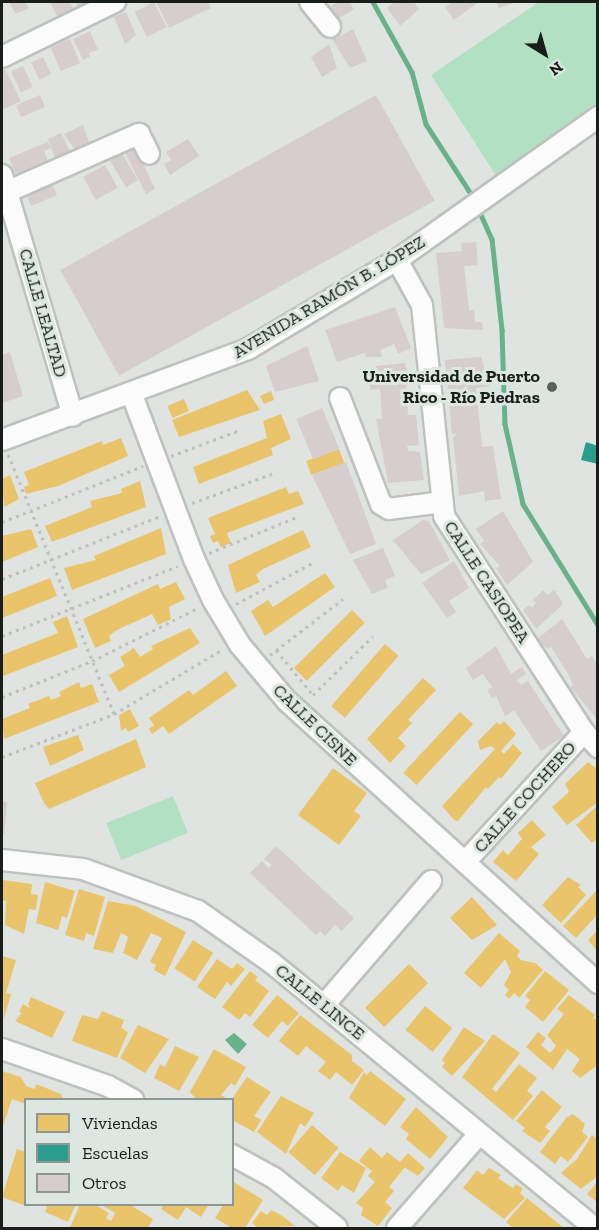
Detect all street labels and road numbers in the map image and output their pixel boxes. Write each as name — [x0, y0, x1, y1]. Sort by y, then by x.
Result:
street label: AVENIDA RAMÓN B. LÓPEZ — [229, 231, 429, 363]
street label: CALLE LEALTAD — [14, 246, 72, 380]
street label: CALLE CASIOPEA — [439, 517, 535, 647]
street label: CALLE CISNE — [268, 680, 362, 770]
street label: CALLE COCHERO — [469, 737, 581, 857]
street label: CALLE LINCE — [271, 959, 369, 1045]

